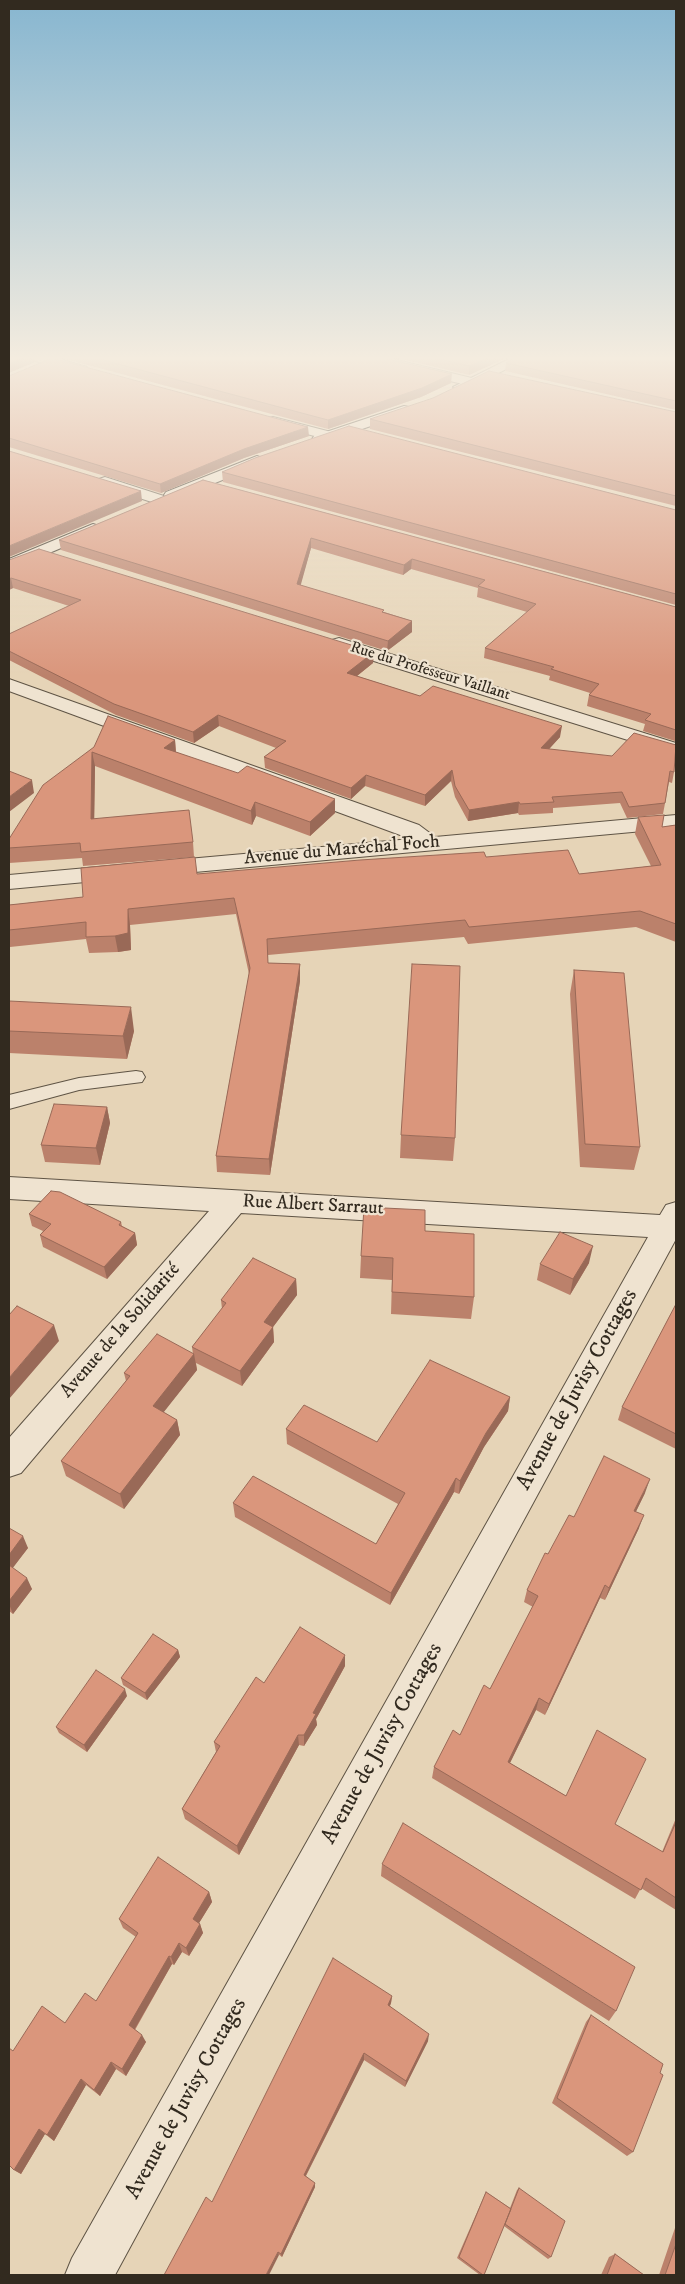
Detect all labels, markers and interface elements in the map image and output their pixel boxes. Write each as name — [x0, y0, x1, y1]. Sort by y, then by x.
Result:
street label: Rue du Professeur Vaillant — [348, 638, 512, 706]
street label: Avenue du Maréchal Foch — [243, 831, 441, 871]
street label: Rue Albert Sarraut — [242, 1191, 384, 1221]
street label: Avenue de la Solidarité — [56, 1259, 186, 1403]
street label: Avenue de Juvisy Cottages — [512, 1285, 644, 1495]
street label: Avenue de Juvisy Cottages — [317, 1639, 449, 1849]
street label: Avenue de Juvisy Cottages — [121, 1994, 253, 2204]

